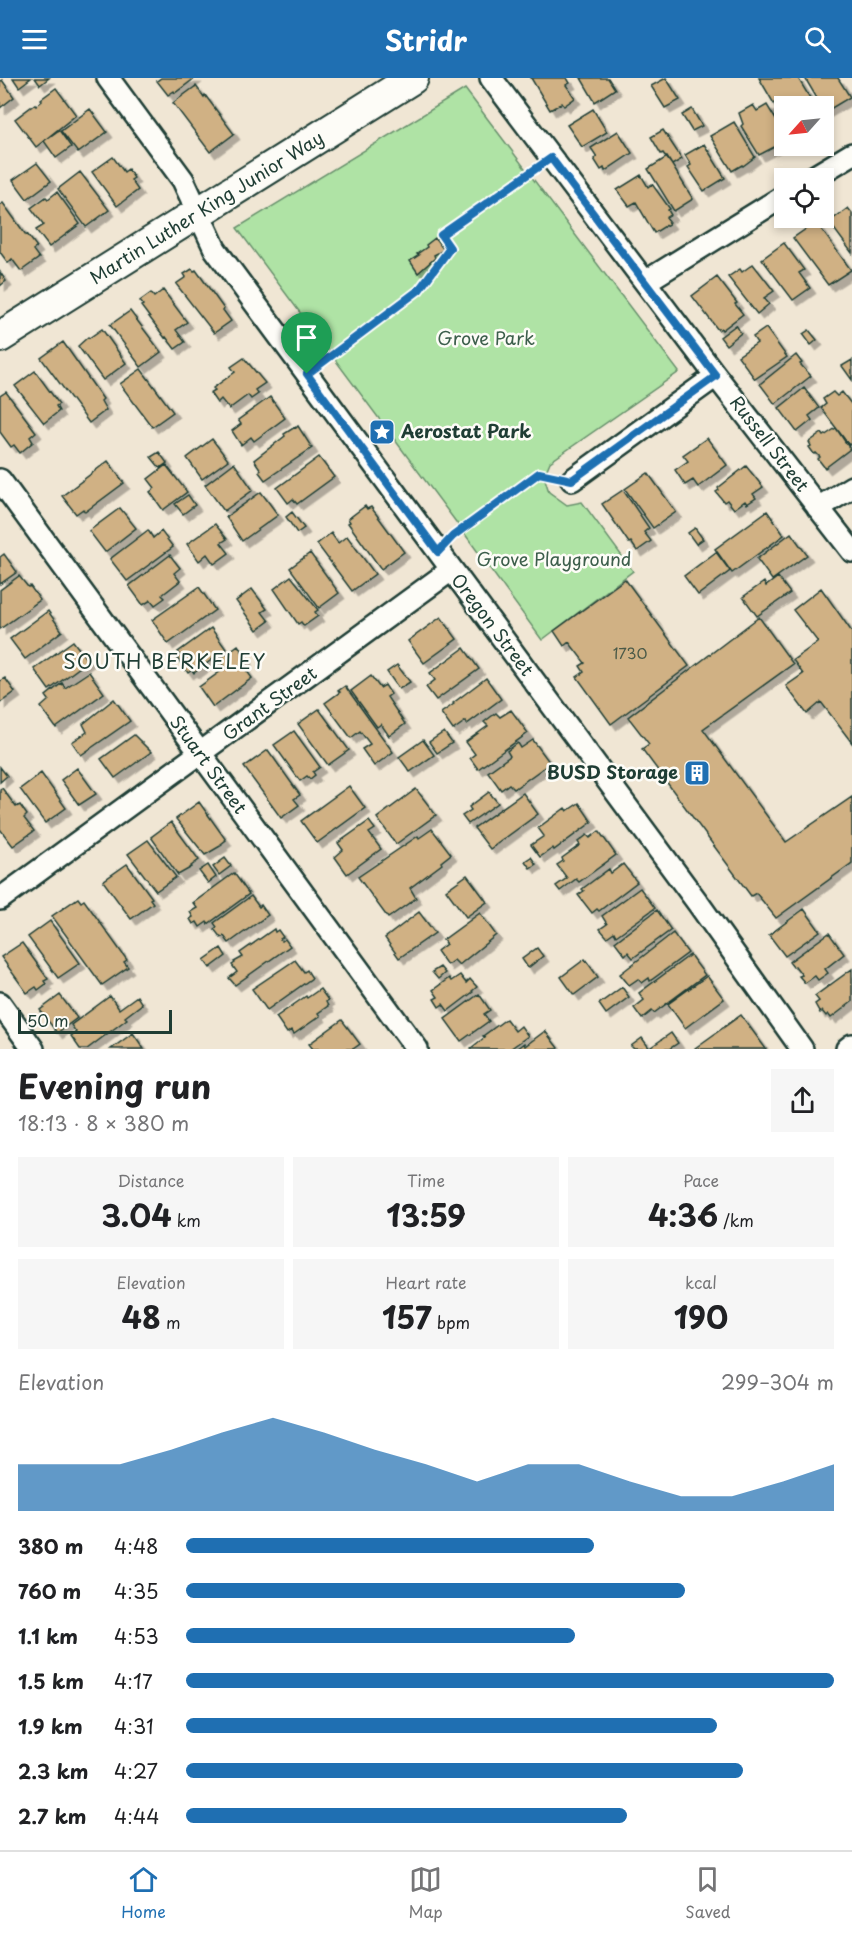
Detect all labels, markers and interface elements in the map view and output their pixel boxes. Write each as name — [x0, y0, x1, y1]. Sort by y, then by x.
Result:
text: Stridr — [385, 19, 467, 60]
icon: menu — [18, 23, 51, 56]
icon: search — [801, 23, 834, 56]
north arrow — [774, 96, 834, 156]
map controls — [774, 96, 834, 228]
street label: Martin Luther King Junior Way — [84, 123, 328, 290]
button: locate — [774, 168, 834, 228]
pin — [281, 312, 332, 374]
icon: arrive — [290, 321, 323, 354]
park label: Grove Park — [437, 324, 535, 351]
street label: Russell Street — [724, 389, 816, 497]
place icon: Aerostat Park — [367, 417, 397, 447]
place label: Aerostat Park — [400, 417, 531, 444]
park label: Grove Playground — [477, 545, 631, 572]
street label: Oregon Street — [446, 567, 541, 681]
house number: 1730 — [613, 641, 647, 664]
district label: SOUTH BERKELEY — [63, 646, 267, 676]
street label: Grant Street — [216, 659, 322, 746]
street label: Stuart Street — [164, 709, 254, 819]
place label: BUSD Storage — [547, 758, 678, 785]
building icon: BUSD Storage — [682, 758, 712, 788]
scale bar — [18, 1007, 172, 1034]
text: 50 m — [27, 1008, 68, 1032]
text: Evening run — [18, 1060, 211, 1110]
button: share — [771, 1069, 834, 1132]
text: 18:13 · 8 × 380 m — [18, 1108, 189, 1138]
text: Distance — [117, 1168, 185, 1192]
text: Time — [407, 1168, 445, 1192]
text: Pace — [683, 1168, 719, 1192]
text: 3.04 — [101, 1192, 172, 1237]
text: 13:59 — [386, 1192, 466, 1237]
text: 4:36 — [648, 1192, 718, 1237]
text: km — [172, 1208, 201, 1232]
text: /km — [718, 1208, 754, 1232]
text: Elevation — [116, 1270, 186, 1294]
text: Heart rate — [386, 1270, 466, 1294]
text: kcal — [685, 1270, 717, 1294]
text: 48 — [121, 1294, 161, 1339]
text: 157 — [382, 1294, 432, 1339]
text: 190 — [674, 1294, 728, 1339]
text: m — [161, 1310, 181, 1334]
text: bpm — [432, 1310, 470, 1334]
text: Elevation — [18, 1367, 104, 1397]
text: 299–304 m — [721, 1367, 834, 1397]
text: 380 m — [18, 1531, 83, 1561]
text: 4:48 — [114, 1531, 158, 1561]
text: 760 m — [18, 1576, 81, 1606]
text: 4:35 — [114, 1576, 159, 1606]
text: 1.1 km — [18, 1621, 78, 1651]
text: 4:53 — [114, 1621, 159, 1651]
text: 1.5 km — [18, 1666, 84, 1696]
text: 4:17 — [114, 1666, 153, 1696]
text: 1.9 km — [18, 1711, 83, 1741]
text: 4:31 — [114, 1711, 154, 1741]
text: 2.3 km — [18, 1756, 88, 1786]
text: 4:27 — [114, 1756, 158, 1786]
text: 2.7 km — [18, 1801, 86, 1831]
text: 4:44 — [114, 1801, 159, 1831]
tab: Home — [121, 1863, 166, 1923]
tab: Map — [408, 1863, 443, 1923]
tab: Saved — [685, 1863, 731, 1923]

